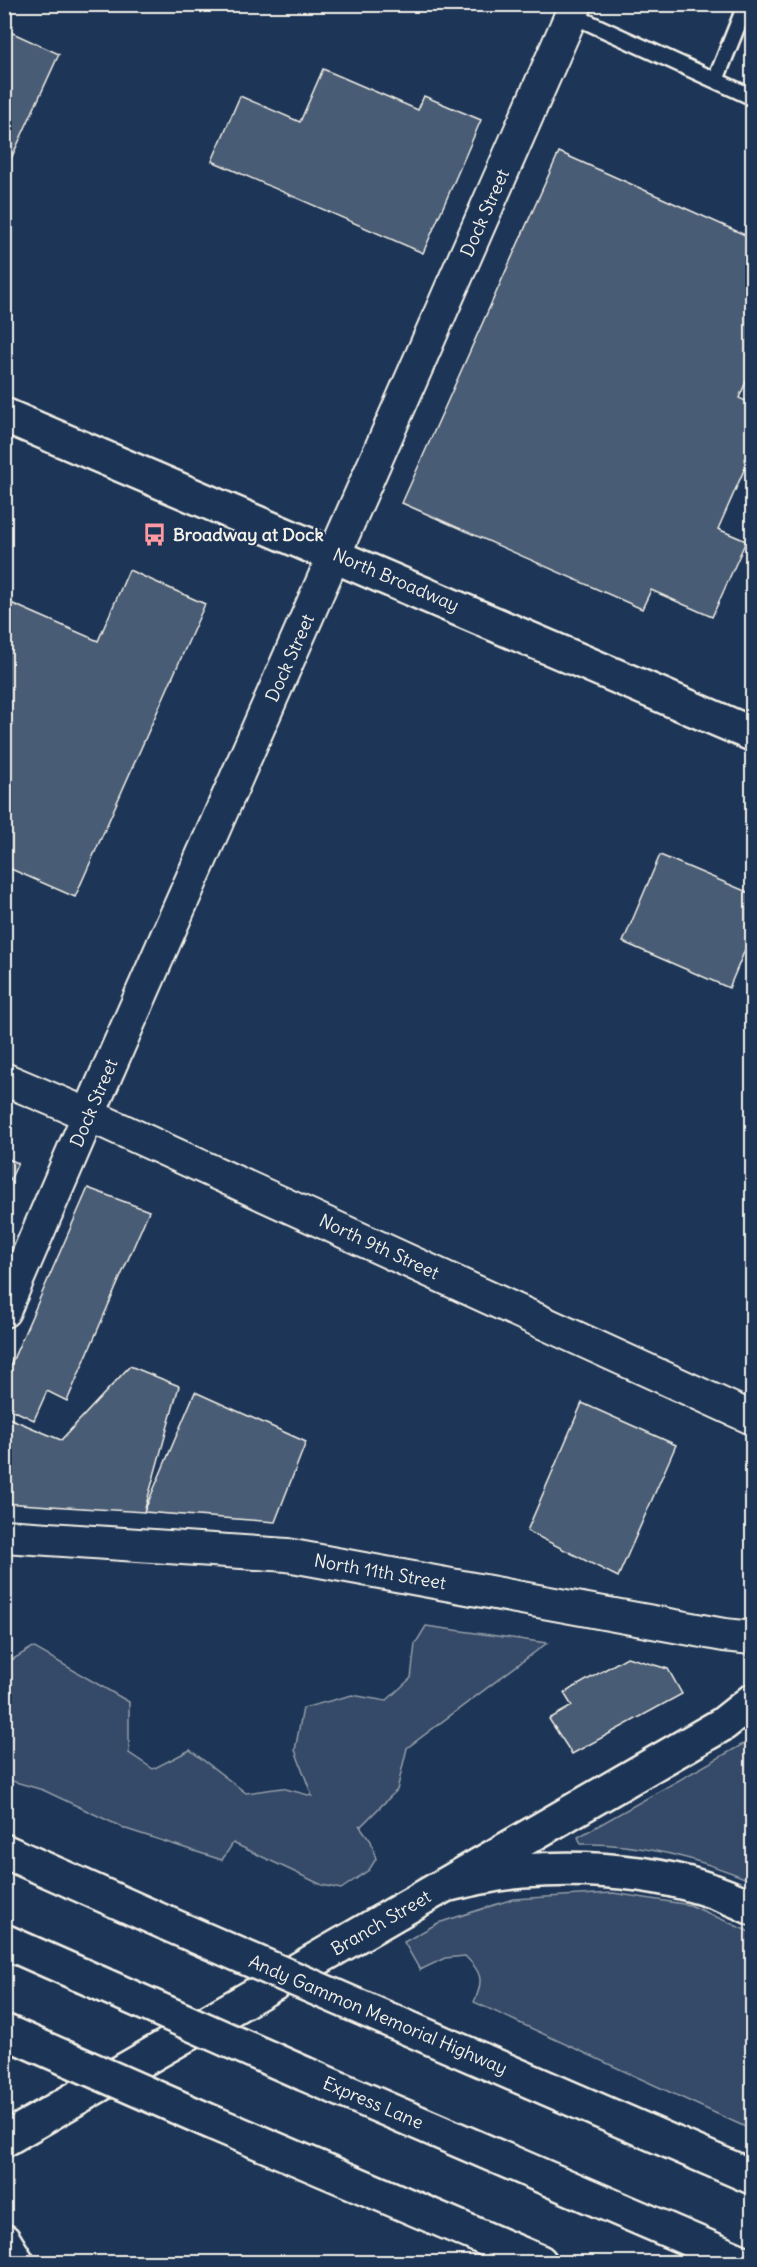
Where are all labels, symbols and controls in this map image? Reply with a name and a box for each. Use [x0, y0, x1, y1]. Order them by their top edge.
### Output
street label: Dock Street [455, 165, 514, 260]
bus stop icon: Broadway at Dock [142, 522, 168, 548]
place label: Broadway at Dock [173, 523, 324, 546]
street label: North Broadway [330, 543, 463, 616]
street label: Dock Street [260, 610, 319, 705]
street label: Dock Street [65, 1055, 122, 1150]
street label: North 9th Street [316, 1209, 443, 1284]
street label: North 11th Street [312, 1549, 448, 1594]
street label: Branch Street [327, 1885, 435, 1960]
street label: Andy Gammon Memorial Highway [245, 1950, 511, 2080]
street label: Express Lane [320, 2071, 427, 2134]

